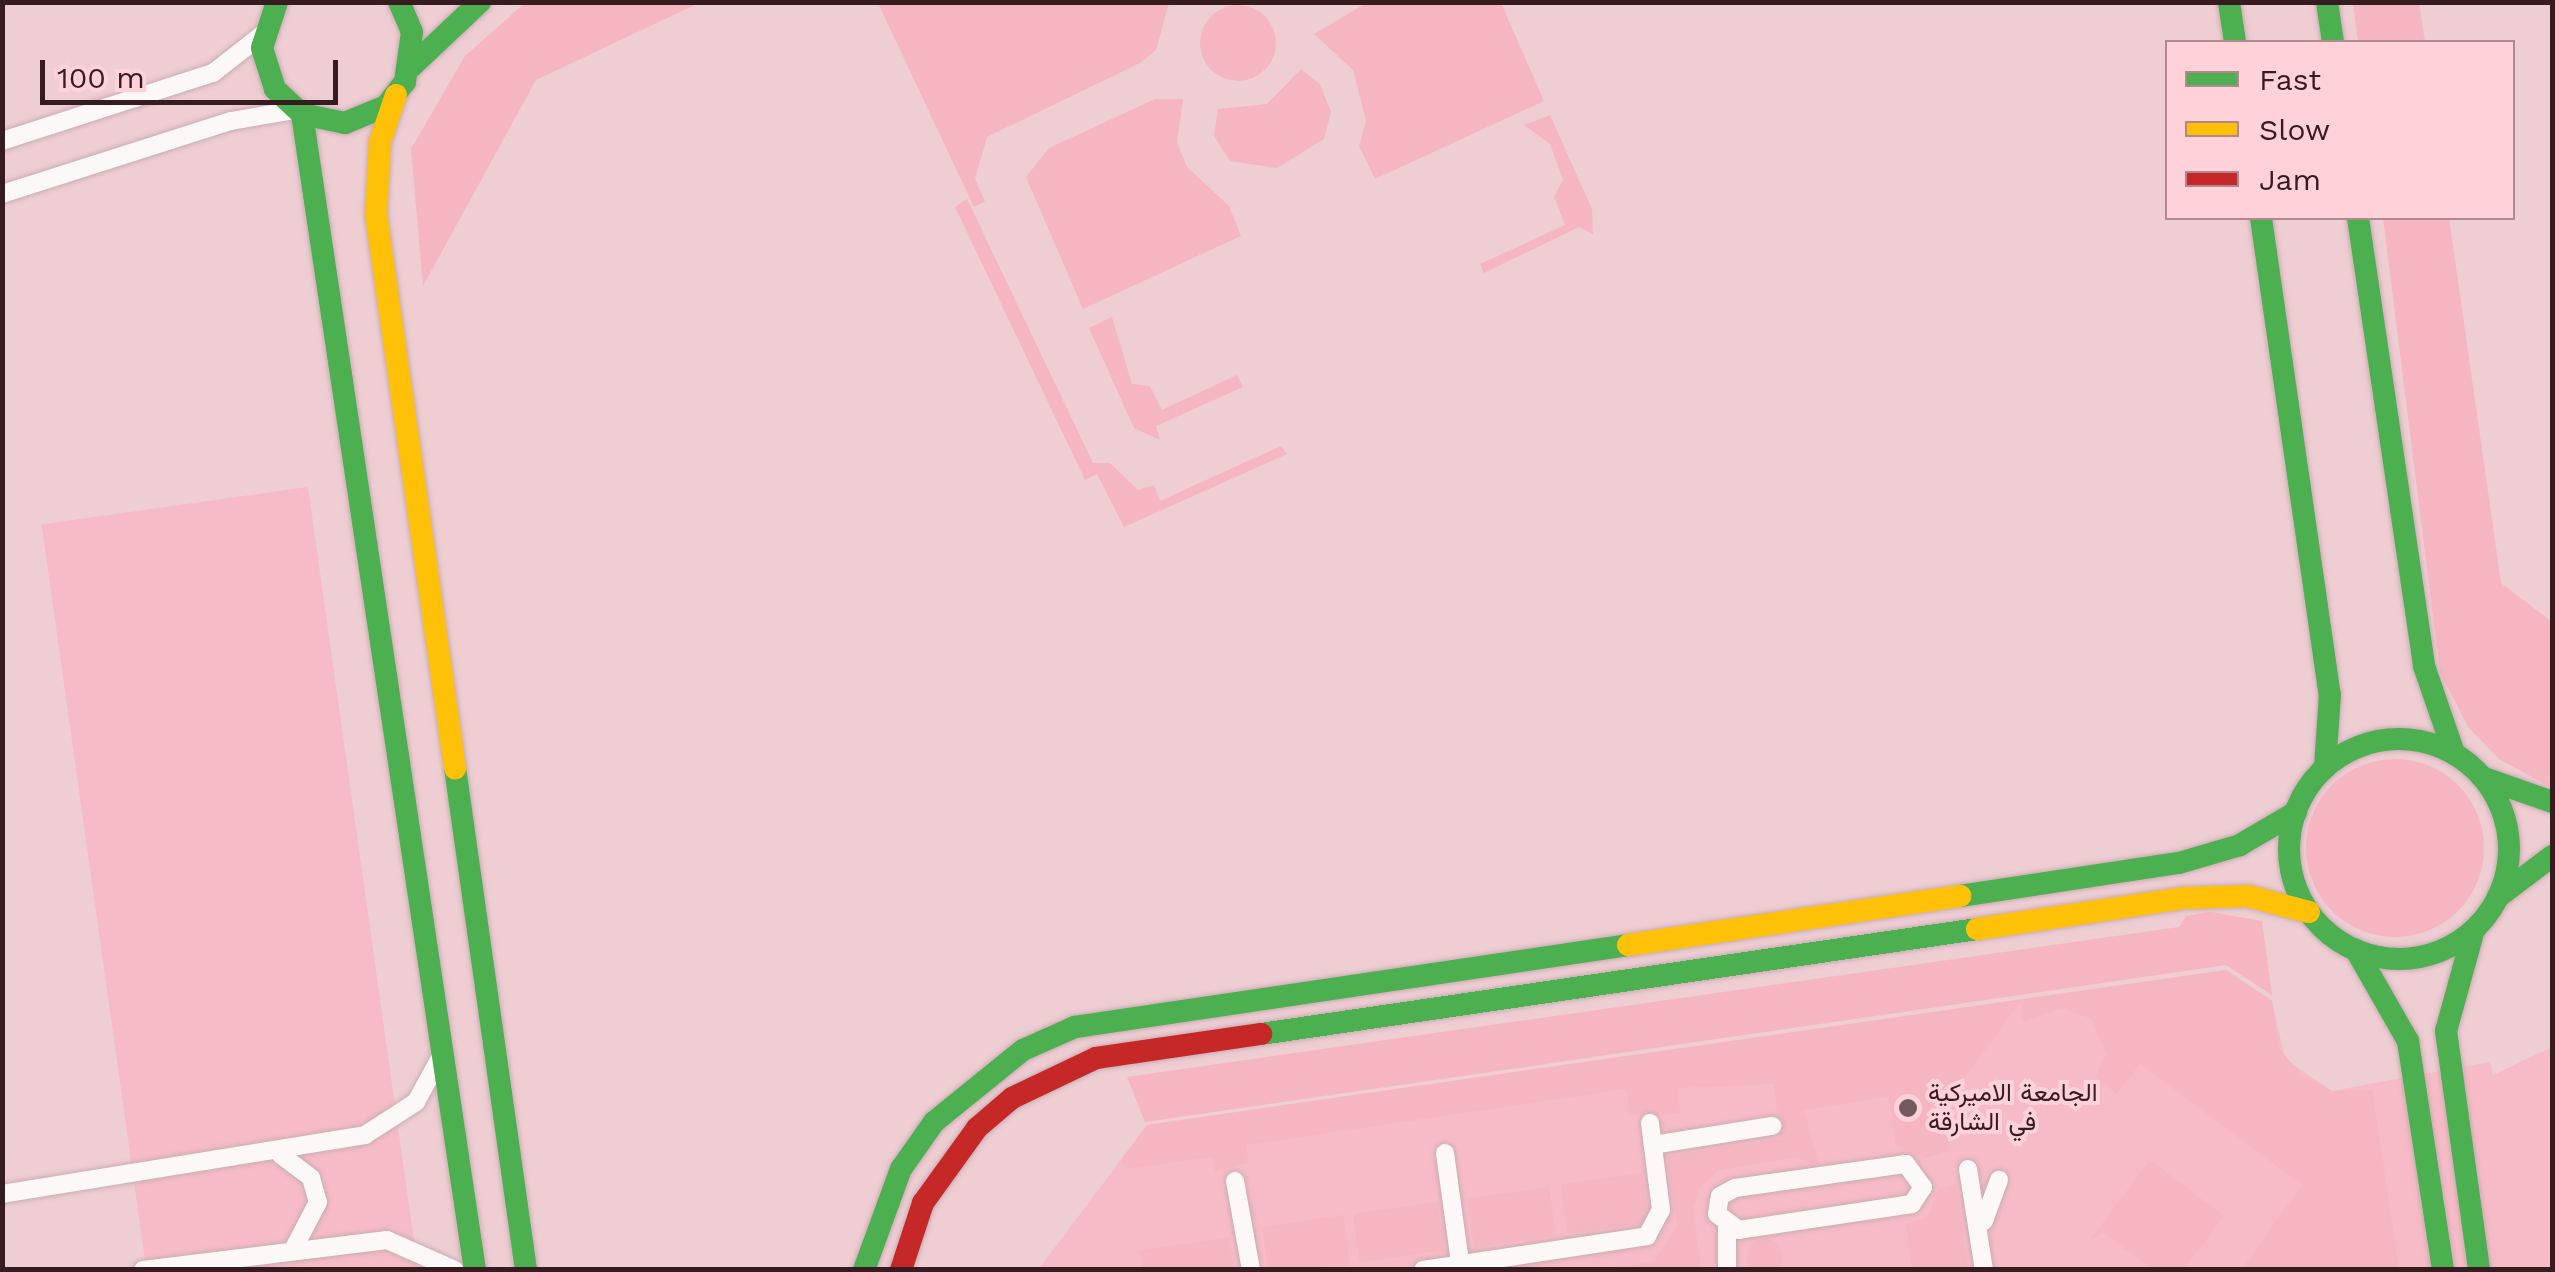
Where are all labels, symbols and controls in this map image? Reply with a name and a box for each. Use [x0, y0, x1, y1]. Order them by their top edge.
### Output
scale bar [45, 40, 342, 102]
legend [2165, 40, 2515, 220]
text: 100 m [57, 60, 145, 95]
text: Fast [2259, 62, 2321, 97]
text: Slow [2259, 112, 2330, 147]
text: Jam [2259, 162, 2321, 197]
place label: الجامعة الاميركية في الشارقة [1928, 1079, 2097, 1138]
marker: الجامعة الاميركية في الشارقة [1897, 1097, 1919, 1119]

